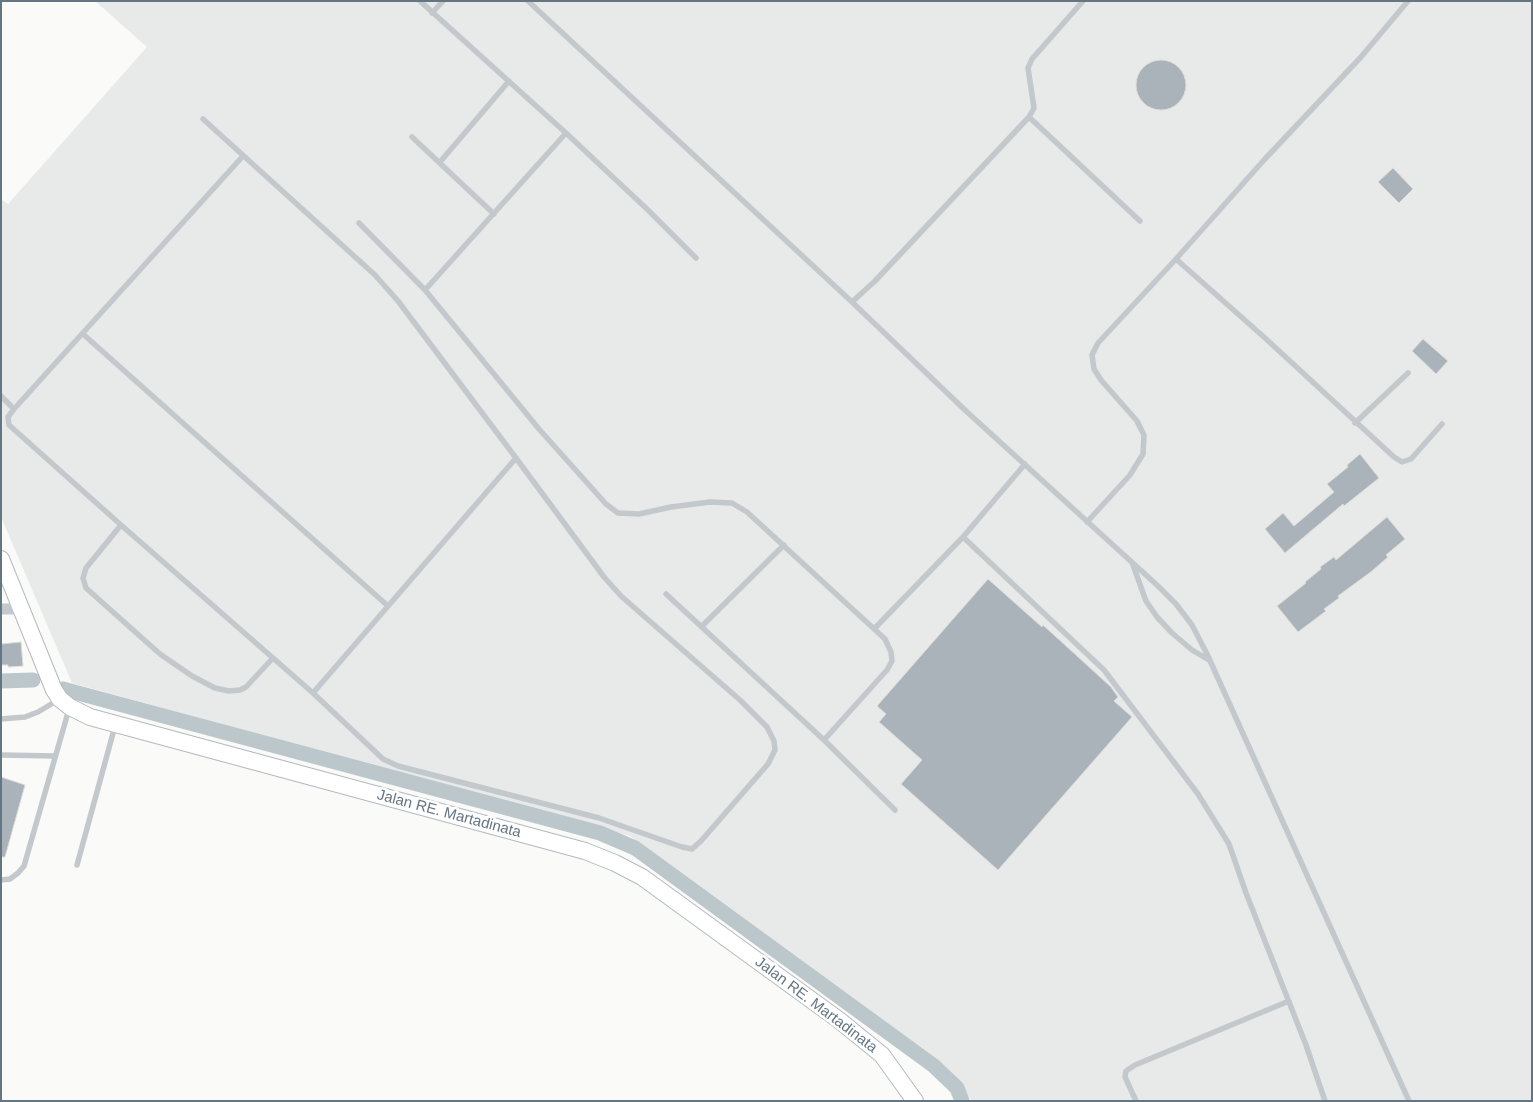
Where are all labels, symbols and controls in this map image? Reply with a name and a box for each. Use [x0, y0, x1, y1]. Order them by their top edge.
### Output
street label: Jalan RE. Martadinata [375, 786, 523, 842]
street label: Jalan RE. Martadinata [751, 953, 881, 1057]

